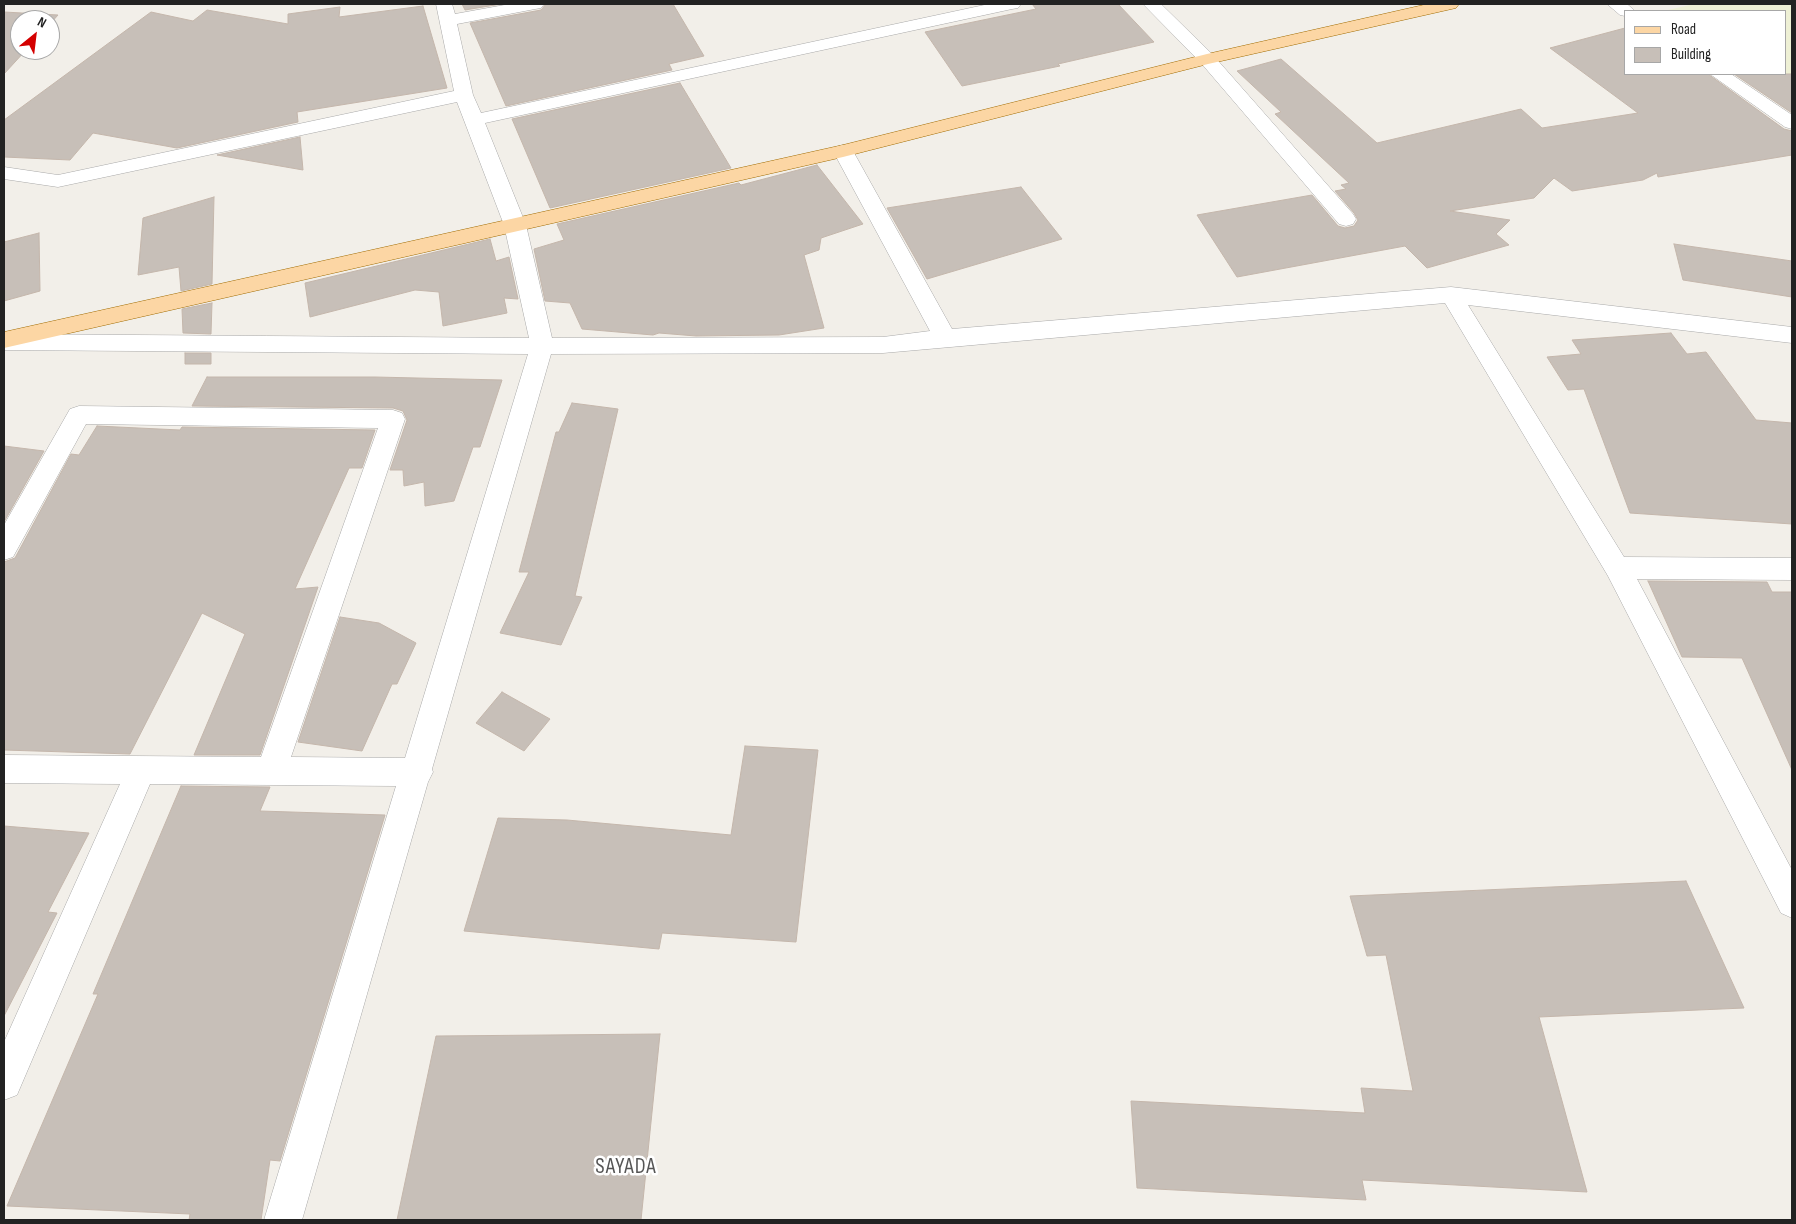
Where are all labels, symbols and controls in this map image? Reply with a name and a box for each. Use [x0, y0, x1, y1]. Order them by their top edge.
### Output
north arrow [10, 10, 60, 60]
legend [1624, 10, 1786, 75]
text: N [35, 13, 49, 32]
text: Road [1671, 20, 1696, 39]
text: Building [1671, 45, 1711, 64]
district label: SAYADA [595, 1154, 657, 1180]

